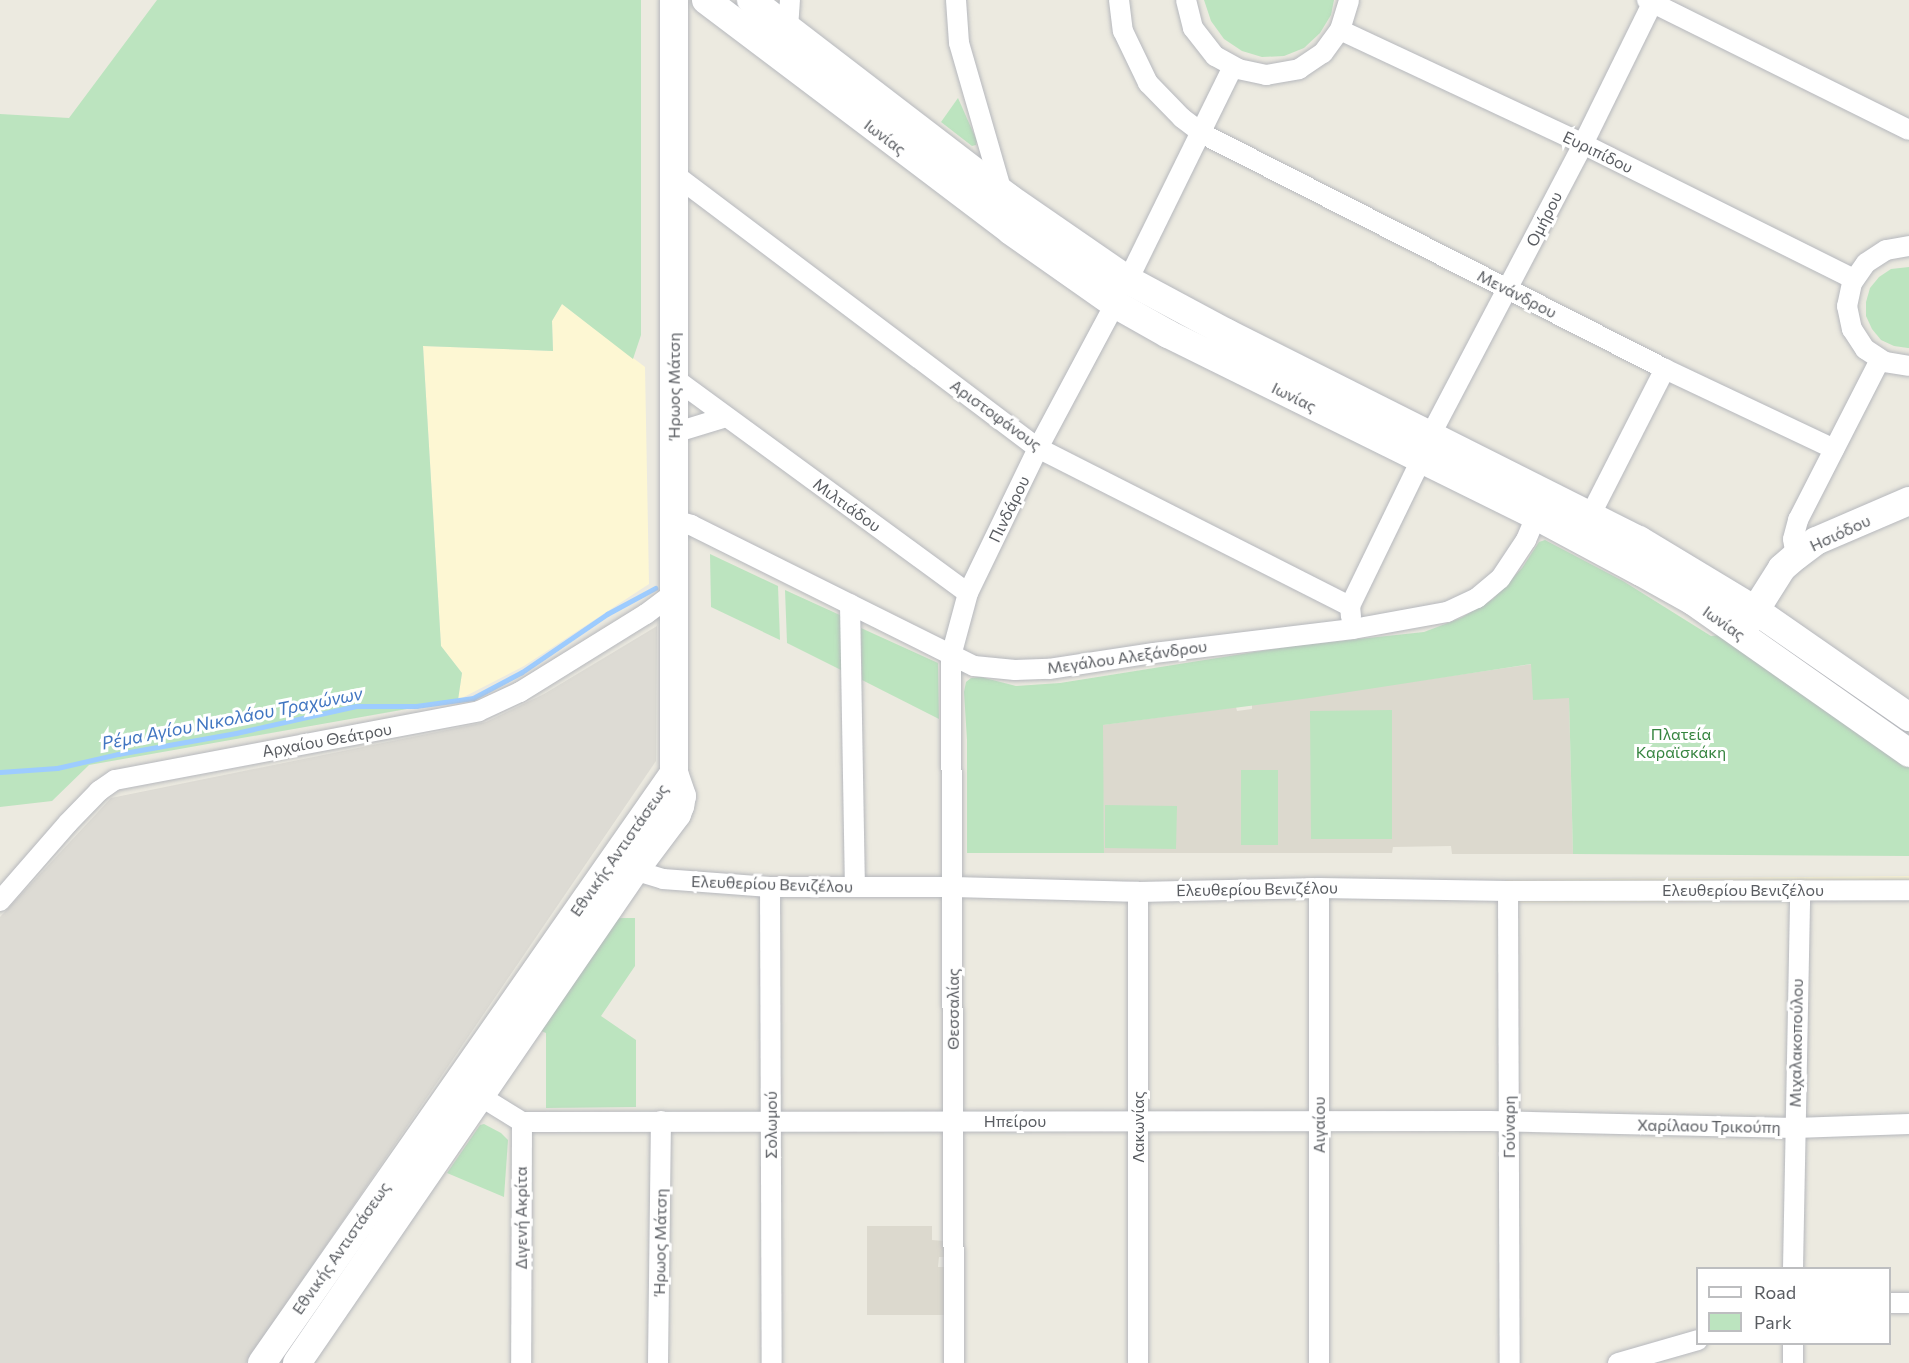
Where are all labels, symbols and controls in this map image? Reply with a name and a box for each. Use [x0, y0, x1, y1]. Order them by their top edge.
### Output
street label: Ιωνίας [860, 115, 910, 159]
street label: Ευριπίδου [1560, 127, 1636, 177]
street label: Ομήρου [1522, 188, 1566, 250]
street label: Μενάνδρου [1474, 266, 1560, 322]
street label: Ήρωος Μάτση [664, 333, 684, 439]
street label: Αριστοφάνους [947, 375, 1045, 455]
street label: Ιωνίας [1269, 378, 1319, 416]
street label: Πινδάρου [985, 473, 1033, 545]
street label: Μιλτιάδου [810, 474, 884, 536]
street label: Ησιόδου [1807, 511, 1873, 555]
street label: Ιωνίας [1699, 602, 1749, 644]
street label: Μεγάλου Αλεξάνδρου [1046, 636, 1208, 678]
water label: Ρέμα Αγίου Νικολάου Τραχώνων [100, 682, 364, 754]
street label: Αρχαίου Θεάτρου [261, 719, 393, 761]
park label: Πλατεία Καραϊσκάκη [1636, 724, 1726, 762]
street label: Εθνικής Αντιστάσεως [566, 780, 672, 920]
street label: Ελευθερίου Βενιζέλου [691, 872, 853, 896]
street label: Ελευθερίου Βενιζέλου [1176, 878, 1338, 900]
street label: Ελευθερίου Βενιζέλου [1662, 880, 1824, 900]
street label: Θεσσαλίας [943, 968, 963, 1050]
street label: Μιχαλακοπούλου [1785, 978, 1807, 1108]
street label: Σολωμού [761, 1091, 781, 1159]
street label: Λακωνίας [1128, 1091, 1148, 1163]
street label: Γούναρη [1499, 1096, 1519, 1158]
street label: Αιγαίου [1309, 1097, 1329, 1153]
street label: Ηπείρου [984, 1111, 1046, 1131]
street label: Χαρίλαου Τρικούπη [1637, 1115, 1781, 1137]
street label: Διγενή Ακρίτα [511, 1166, 531, 1270]
street label: Εθνικής Αντιστάσεως [288, 1178, 394, 1318]
street label: Ήρωος Μάτση [649, 1188, 671, 1296]
legend [1696, 1267, 1891, 1345]
text: Road [1754, 1281, 1796, 1303]
text: Park [1754, 1311, 1792, 1333]

